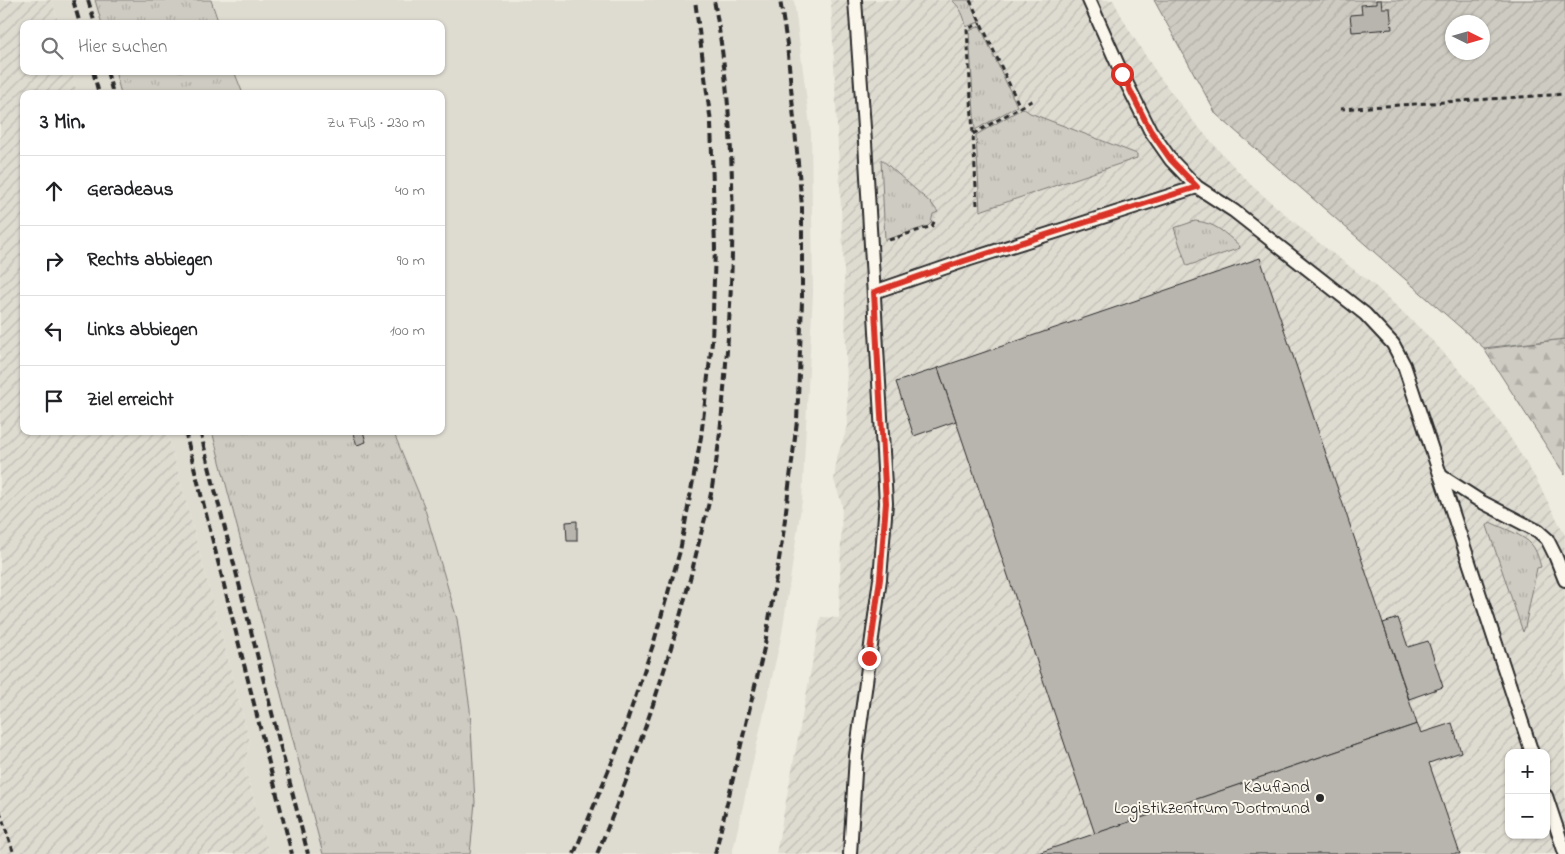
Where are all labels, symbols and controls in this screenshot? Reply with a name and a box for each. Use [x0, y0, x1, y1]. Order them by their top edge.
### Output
north arrow [1445, 15, 1490, 60]
search box [20, 20, 445, 75]
icon: search [38, 34, 66, 62]
text: Hier suchen [78, 34, 167, 61]
route start [1111, 63, 1134, 86]
text: 3 Min. [40, 108, 85, 138]
text: Zu Fuß · 230 m [327, 111, 425, 135]
icon: ahead [40, 177, 68, 205]
text: Geradeaus [87, 177, 174, 204]
text: 40 m [395, 179, 425, 203]
icon: right [40, 247, 68, 275]
text: Rechts abbiegen [87, 247, 212, 274]
text: 90 m [397, 249, 425, 273]
icon: left [40, 317, 68, 345]
text: Links abbiegen [87, 317, 198, 344]
text: 100 m [390, 319, 425, 343]
icon: arrive [40, 387, 68, 415]
text: Ziel erreicht [87, 387, 174, 414]
route end [858, 647, 881, 670]
map controls [1505, 749, 1550, 839]
button: + [1505, 749, 1550, 794]
place label: Kaufland Logistikzentrum Dortmund [1114, 775, 1310, 823]
marker: Kaufland Logistikzentrum Dortmund [1314, 792, 1326, 804]
button: − [1505, 794, 1550, 839]

